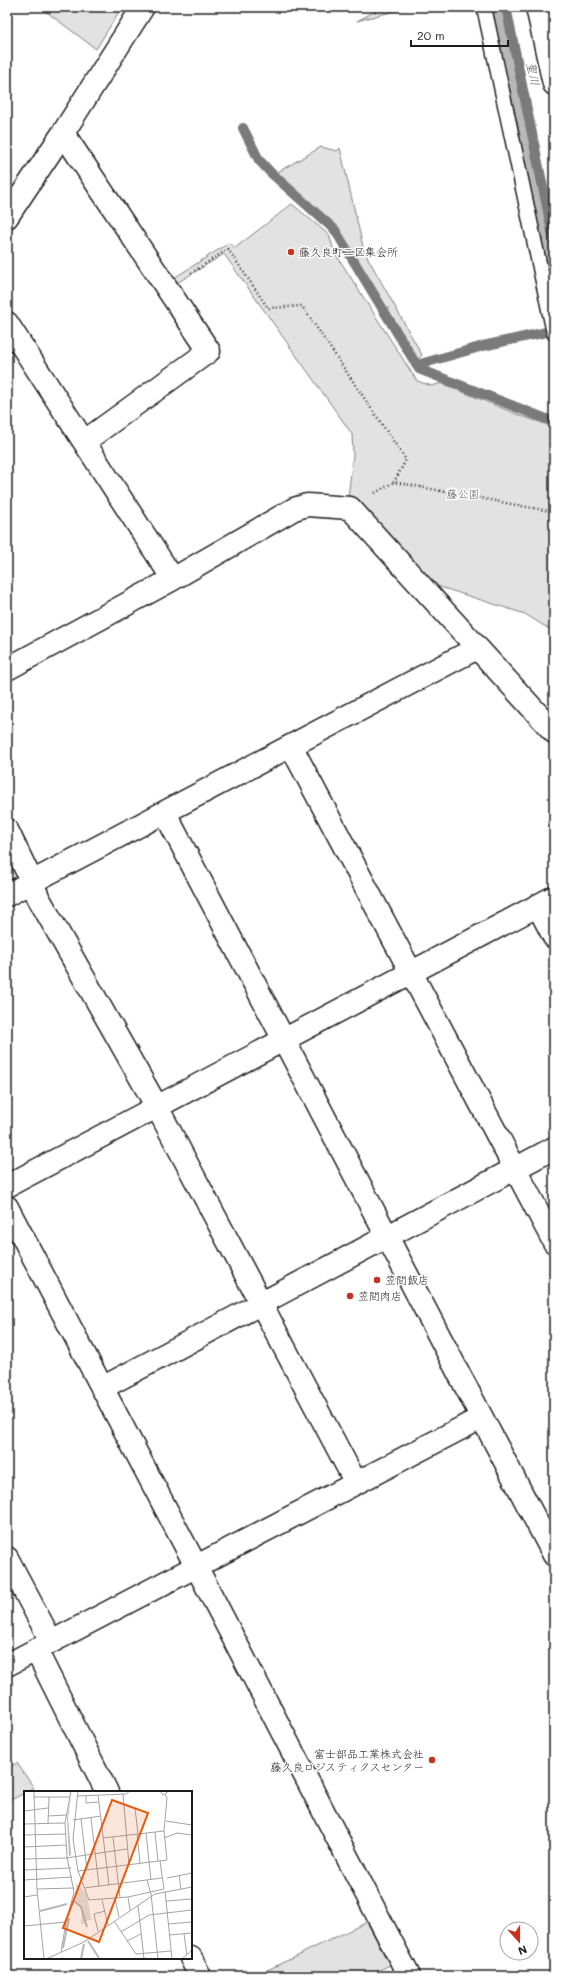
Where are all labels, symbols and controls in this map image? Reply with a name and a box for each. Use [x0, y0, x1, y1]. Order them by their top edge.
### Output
scale bar [411, 22, 508, 48]
text: 20 m [417, 27, 445, 43]
water label: 聖川 [524, 60, 544, 87]
place label: 藤久良町二区集会所 [299, 244, 398, 259]
marker: 藤久良町二区集会所 [286, 247, 296, 257]
park label: 藤公園 [447, 486, 480, 501]
place label: 笠間飯店 [385, 1272, 429, 1287]
marker: 笠間飯店 [372, 1275, 382, 1285]
place label: 笠間肉店 [358, 1288, 402, 1303]
marker: 笠間肉店 [345, 1291, 355, 1301]
place label: 富士部品工業株式会社 藤久良ロジスティクスセンター [270, 1746, 424, 1774]
marker: 富士部品工業株式会社 藤久良ロジスティクスセンター [427, 1755, 437, 1765]
inset map [24, 1791, 192, 1959]
north arrow [499, 1921, 539, 1961]
text: N [516, 1942, 529, 1959]

